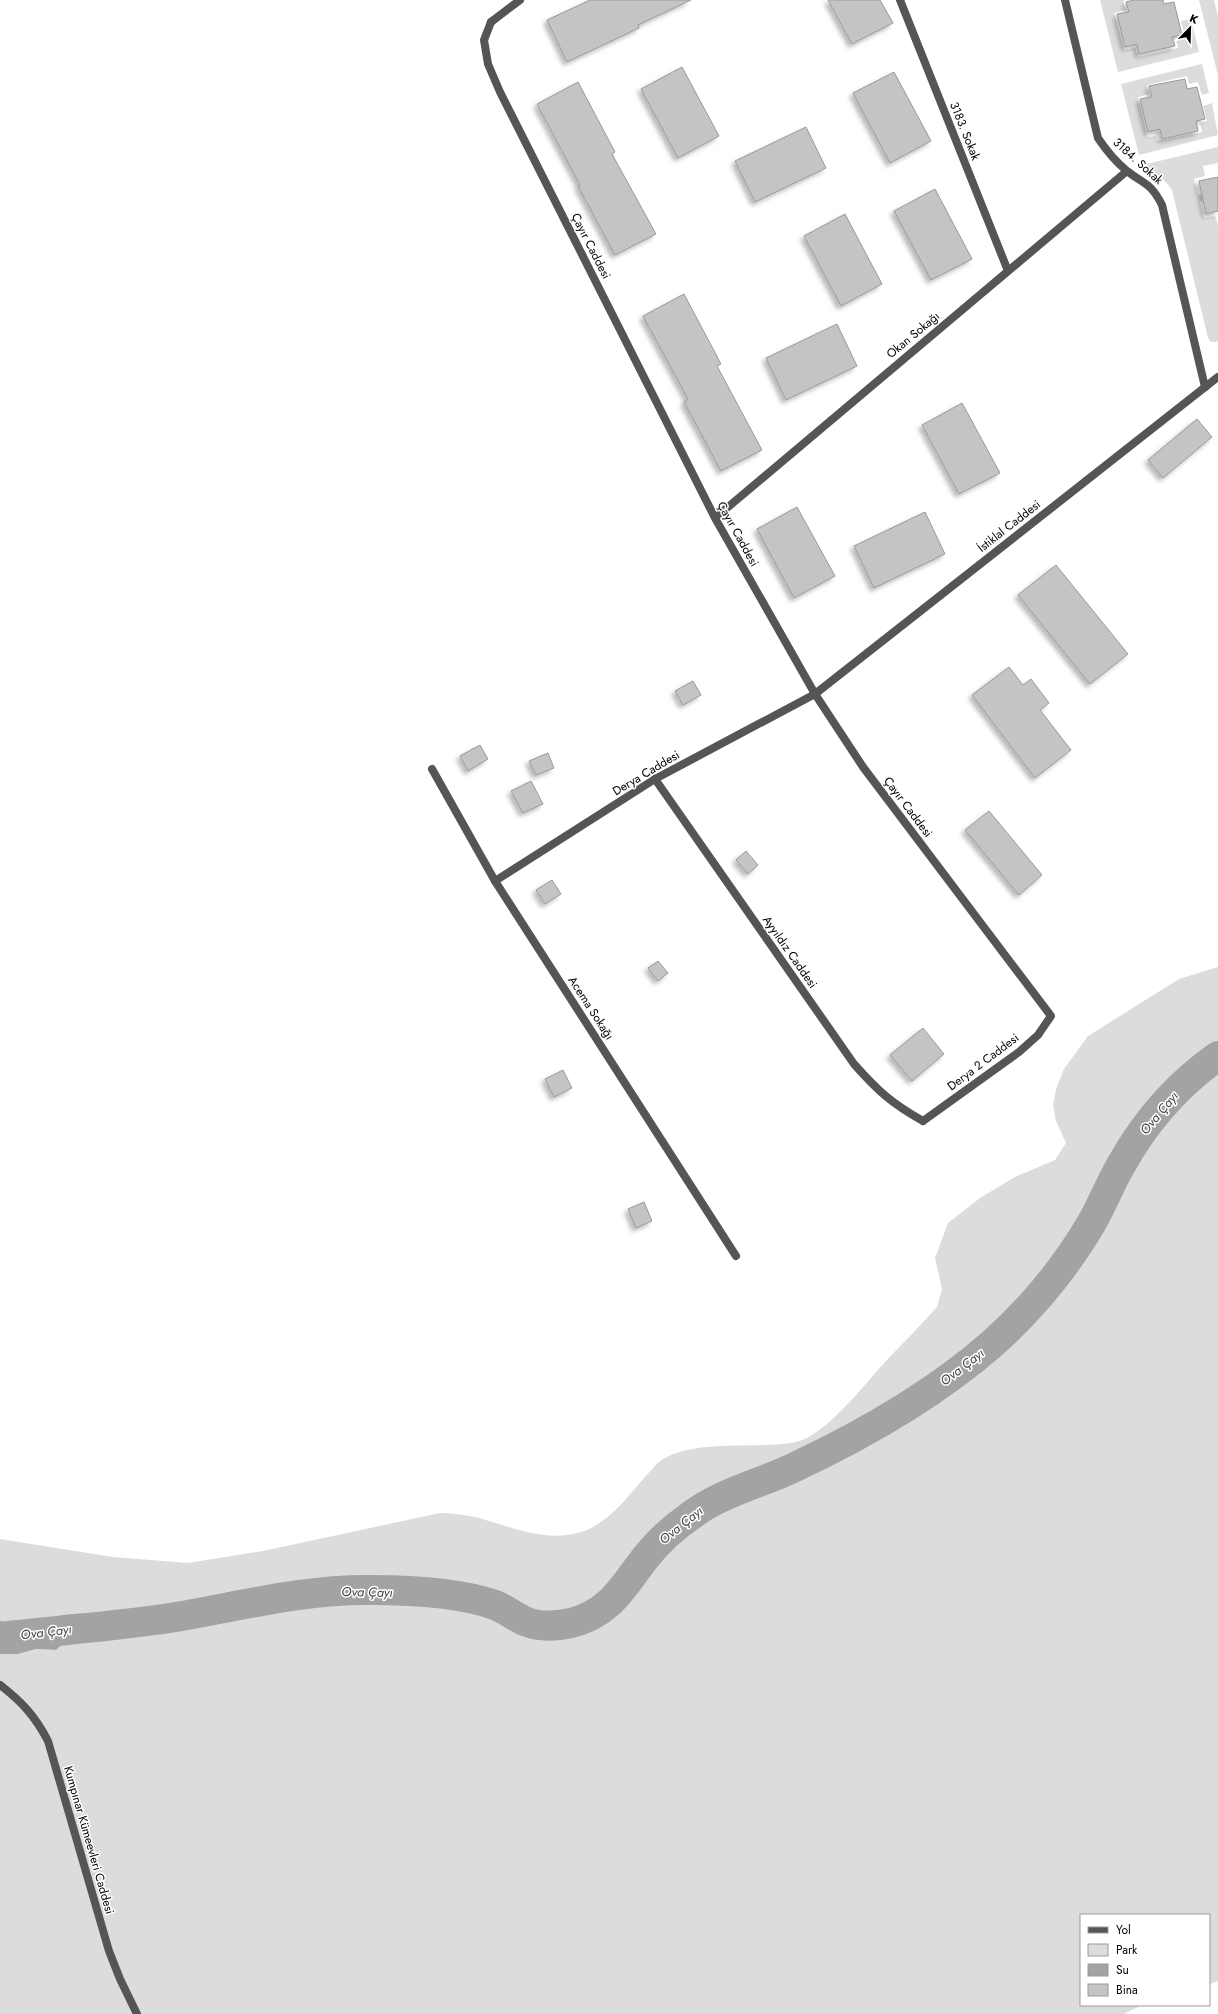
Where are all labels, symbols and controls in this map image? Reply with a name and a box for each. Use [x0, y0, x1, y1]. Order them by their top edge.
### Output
north arrow [1170, 8, 1210, 48]
text: K [1187, 10, 1201, 28]
street label: 3183. Sokak [945, 99, 985, 164]
street label: 3184. Sokak [1109, 134, 1168, 189]
street label: Çayır Caddesi [567, 210, 615, 282]
street label: Okan Sokağı [882, 307, 944, 363]
street label: İstiklal Caddesi [974, 496, 1044, 556]
street label: Çayır Caddesi [713, 498, 763, 570]
street label: Derya Caddesi [609, 746, 683, 800]
street label: Çayır Caddesi [879, 773, 937, 841]
street label: Ayyıldız Caddesi [758, 912, 822, 992]
street label: Acema Sokağı [564, 973, 618, 1043]
street label: Derya 2 Caddesi [943, 1029, 1023, 1095]
water label: Ova Çayı [1135, 1087, 1183, 1139]
water label: Ova Çayı [936, 1344, 988, 1390]
water label: Ova Çayı [655, 1501, 707, 1549]
water label: Ova Çayı [341, 1582, 393, 1602]
water label: Ova Çayı [19, 1619, 73, 1645]
street label: Kumpınar Kümeevleri Caddesi [59, 1764, 119, 1916]
legend [1080, 1914, 1210, 2006]
text: Yol [1116, 1921, 1131, 1939]
text: Park [1116, 1941, 1138, 1959]
text: Su [1116, 1961, 1129, 1979]
text: Bina [1116, 1981, 1138, 1999]

